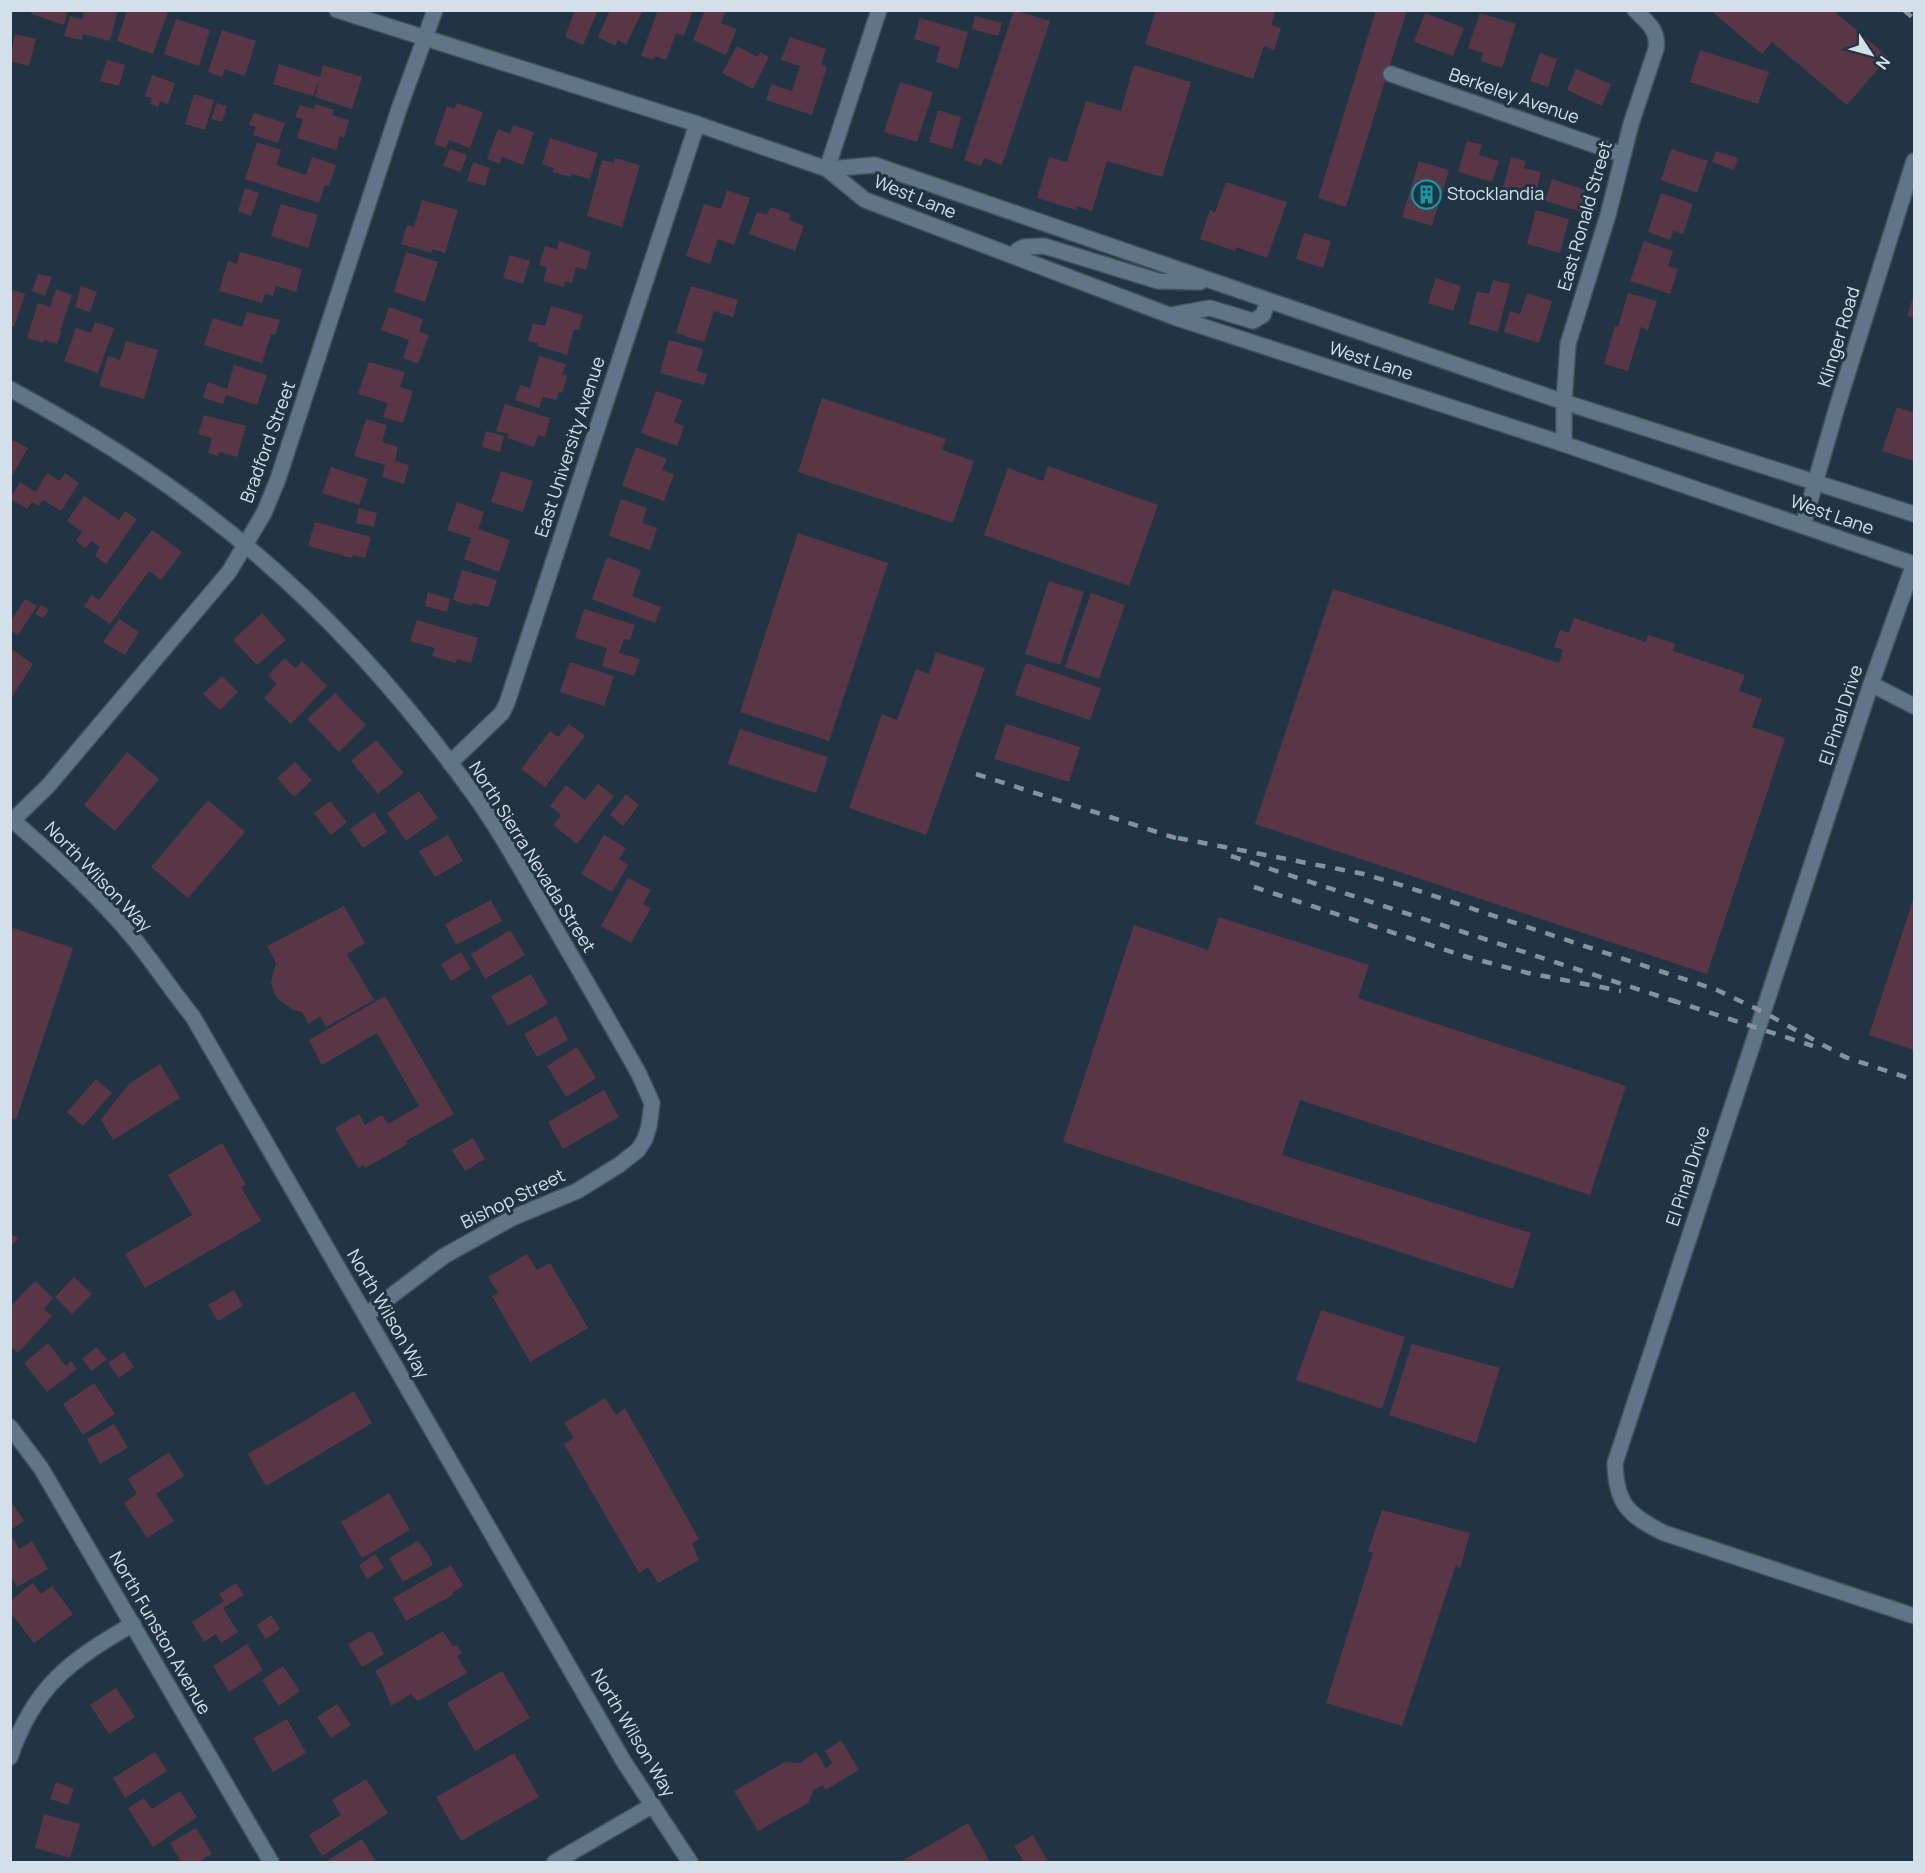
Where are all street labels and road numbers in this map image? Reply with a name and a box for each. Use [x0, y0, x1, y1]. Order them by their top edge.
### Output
street label: Berkeley Avenue [1446, 61, 1583, 129]
street label: East Ronald Street [1551, 138, 1617, 293]
street label: West Lane [871, 169, 960, 223]
street label: Klinger Road [1811, 284, 1865, 390]
street label: West Lane [1326, 335, 1416, 385]
street label: East University Avenue [528, 353, 610, 540]
street label: Bradford Street [234, 377, 300, 506]
street label: West Lane [1787, 489, 1877, 540]
street label: El Pinal Drive [1813, 662, 1867, 768]
street label: North Sierra Nevada Street [464, 756, 602, 957]
street label: North Wilson Way [40, 816, 158, 937]
street label: El Pinal Drive [1660, 1123, 1714, 1229]
street label: Bishop Street [456, 1163, 569, 1234]
street label: North Wilson Way [342, 1245, 436, 1383]
street label: North Funston Avenue [104, 1547, 217, 1718]
street label: North Wilson Way [586, 1664, 682, 1801]

